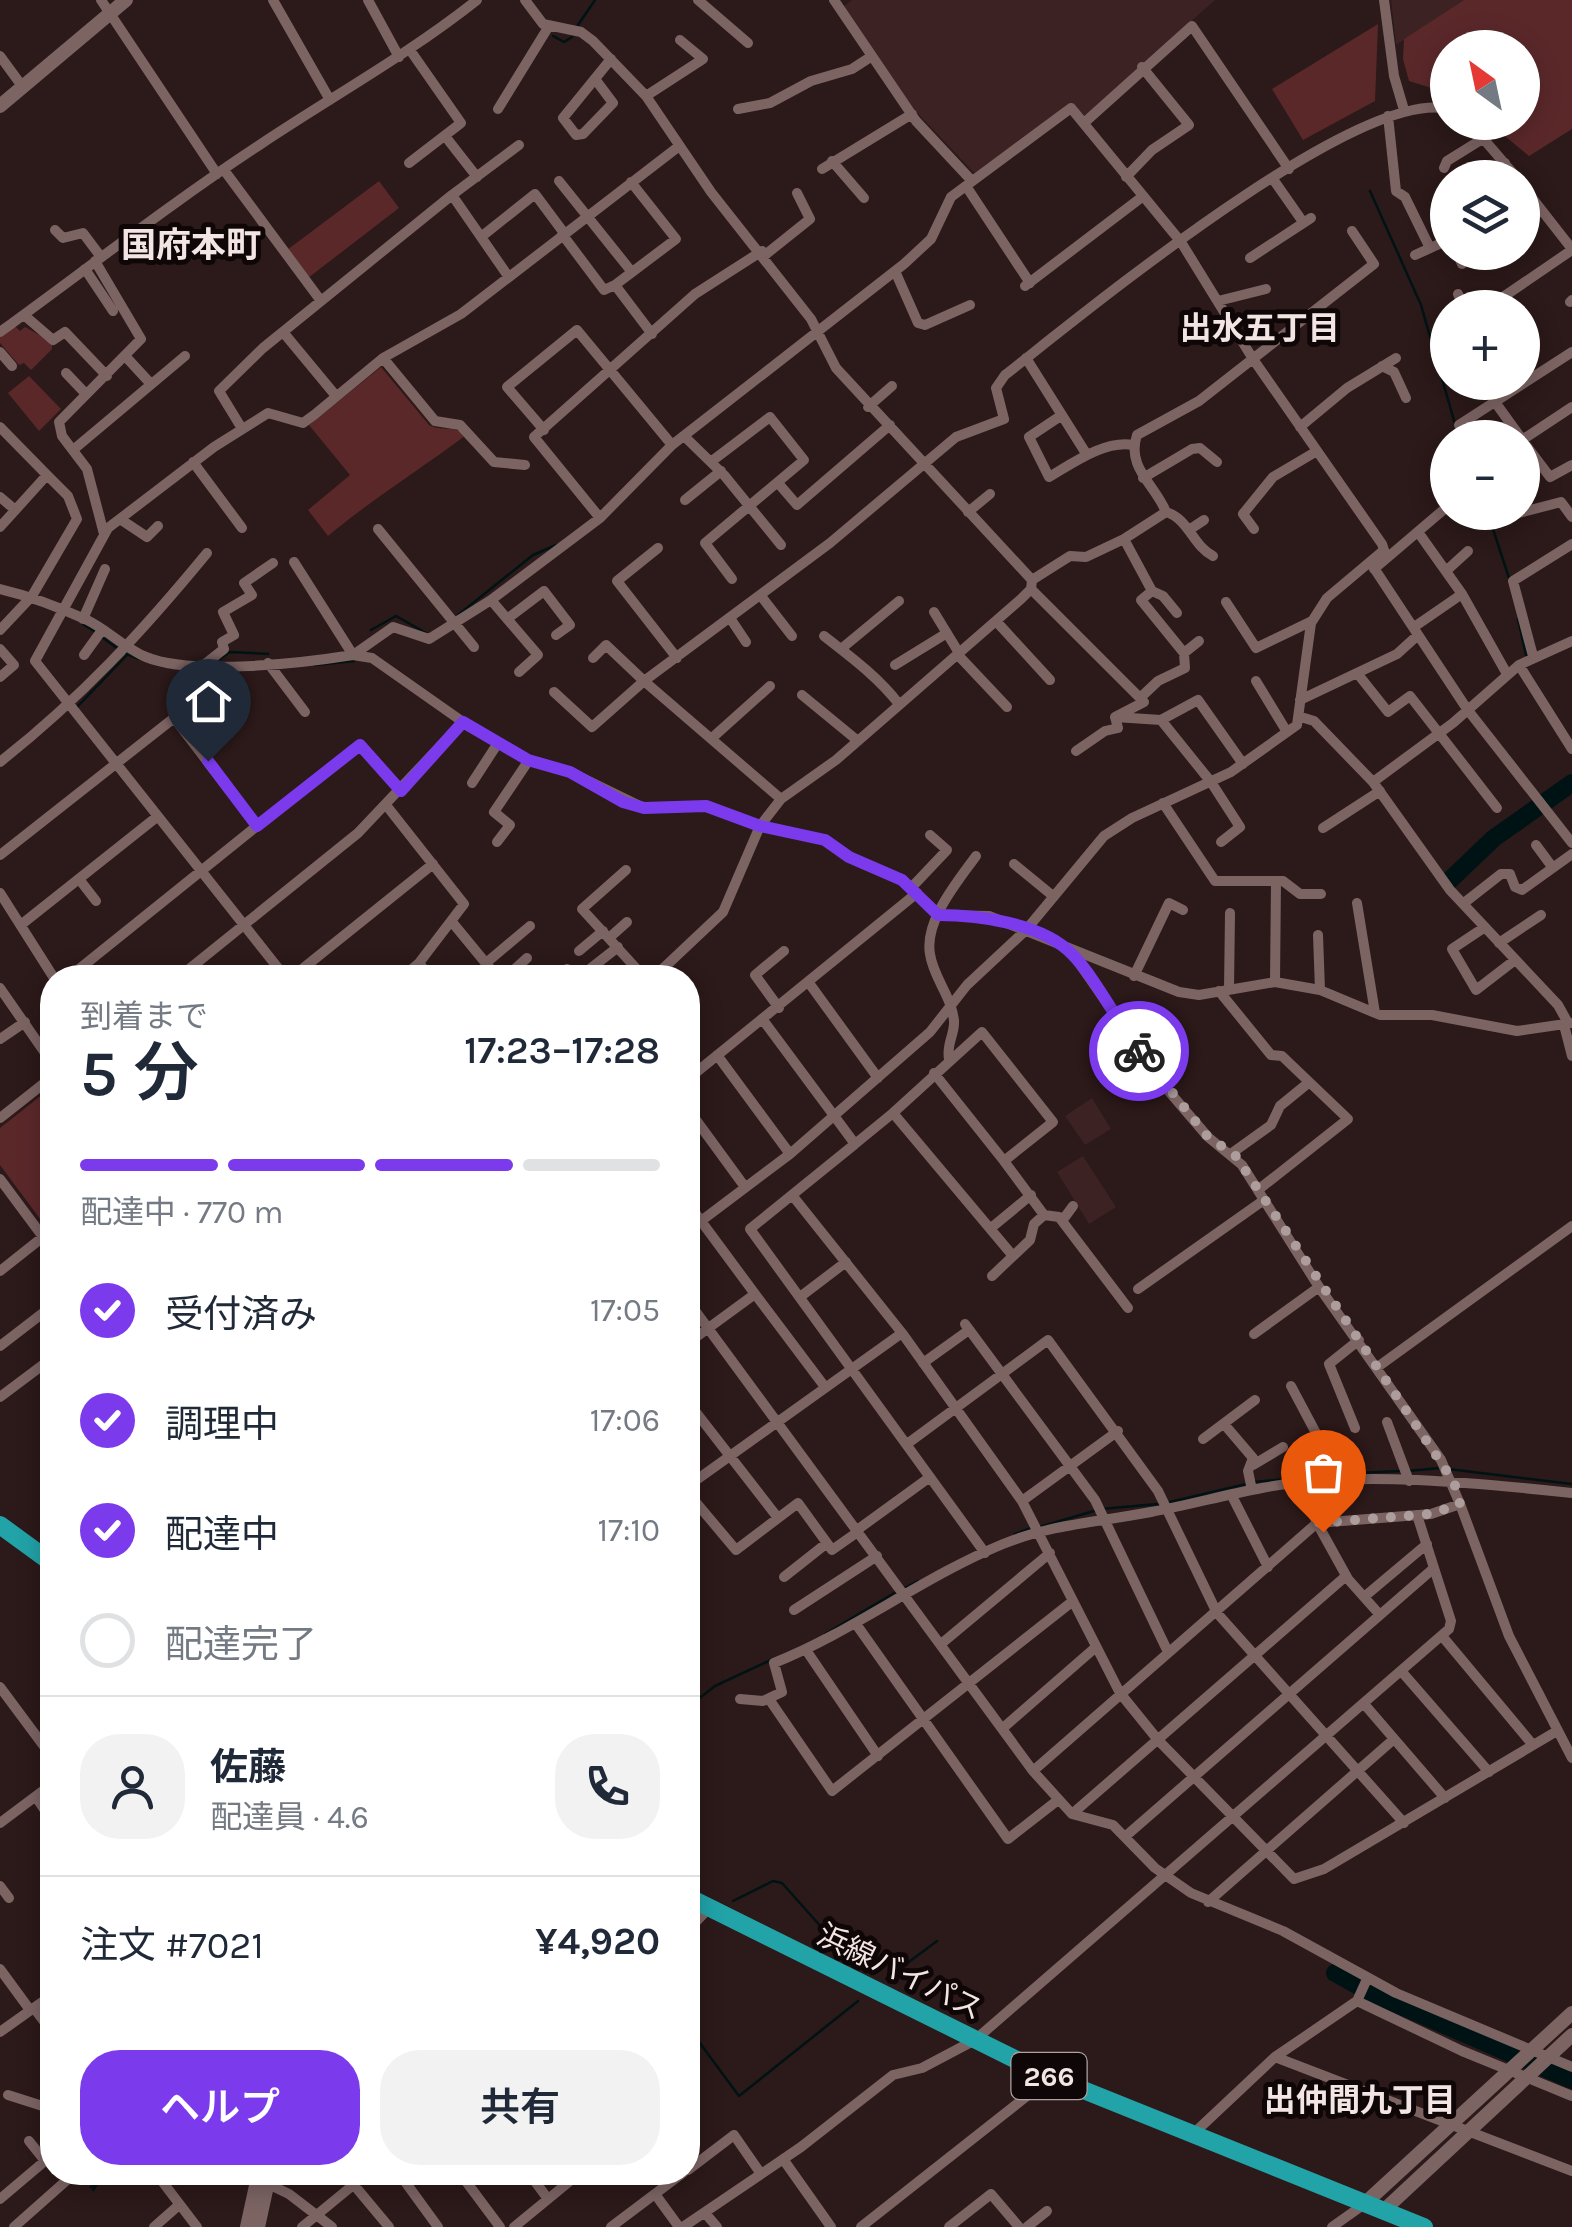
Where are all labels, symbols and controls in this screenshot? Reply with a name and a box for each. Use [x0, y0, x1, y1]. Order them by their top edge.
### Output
north arrow [1430, 30, 1540, 140]
map controls [1430, 30, 1540, 530]
button: layers [1430, 160, 1540, 270]
district label: 国府本町 [121, 225, 261, 266]
button: + [1430, 290, 1540, 400]
district label: 出水五丁目 [1180, 310, 1340, 347]
button: − [1430, 420, 1540, 530]
pin [166, 659, 251, 762]
icon: home [181, 674, 236, 729]
text: 到着まで [80, 998, 208, 1035]
courier [1089, 1001, 1189, 1101]
icon: bike [1112, 1024, 1167, 1079]
text: 17:23–17:28 [464, 1028, 660, 1073]
text: 5 分 [80, 1035, 199, 1111]
text: 配達中 · 770 m [80, 1194, 284, 1231]
icon: check [80, 1283, 135, 1338]
text: 受付済み [165, 1292, 317, 1337]
text: 17:05 [590, 1292, 660, 1329]
icon: check [80, 1393, 135, 1448]
text: 調理中 [165, 1402, 279, 1447]
text: 17:06 [590, 1402, 660, 1439]
pin [1281, 1430, 1366, 1533]
icon: bag [1296, 1445, 1351, 1500]
icon: check [80, 1503, 135, 1558]
text: 配達中 [165, 1512, 279, 1557]
text: 17:10 [597, 1512, 660, 1549]
text: 配達完了 [165, 1622, 317, 1667]
button: person [80, 1734, 185, 1839]
button: phone [555, 1734, 660, 1839]
text: 佐藤 [210, 1745, 286, 1790]
text: 配達員 · 4.6 [210, 1799, 369, 1836]
street label: 浜線バイパス [811, 1916, 989, 2028]
text: ¥4,920 [535, 1919, 660, 1964]
text: 注文 #7021 [80, 1923, 264, 1968]
button: ヘルプ [80, 2050, 360, 2165]
button: 共有 [380, 2050, 660, 2165]
road number: 266 [1012, 2053, 1086, 2099]
district label: 出仲間九丁目 [1264, 2082, 1456, 2119]

